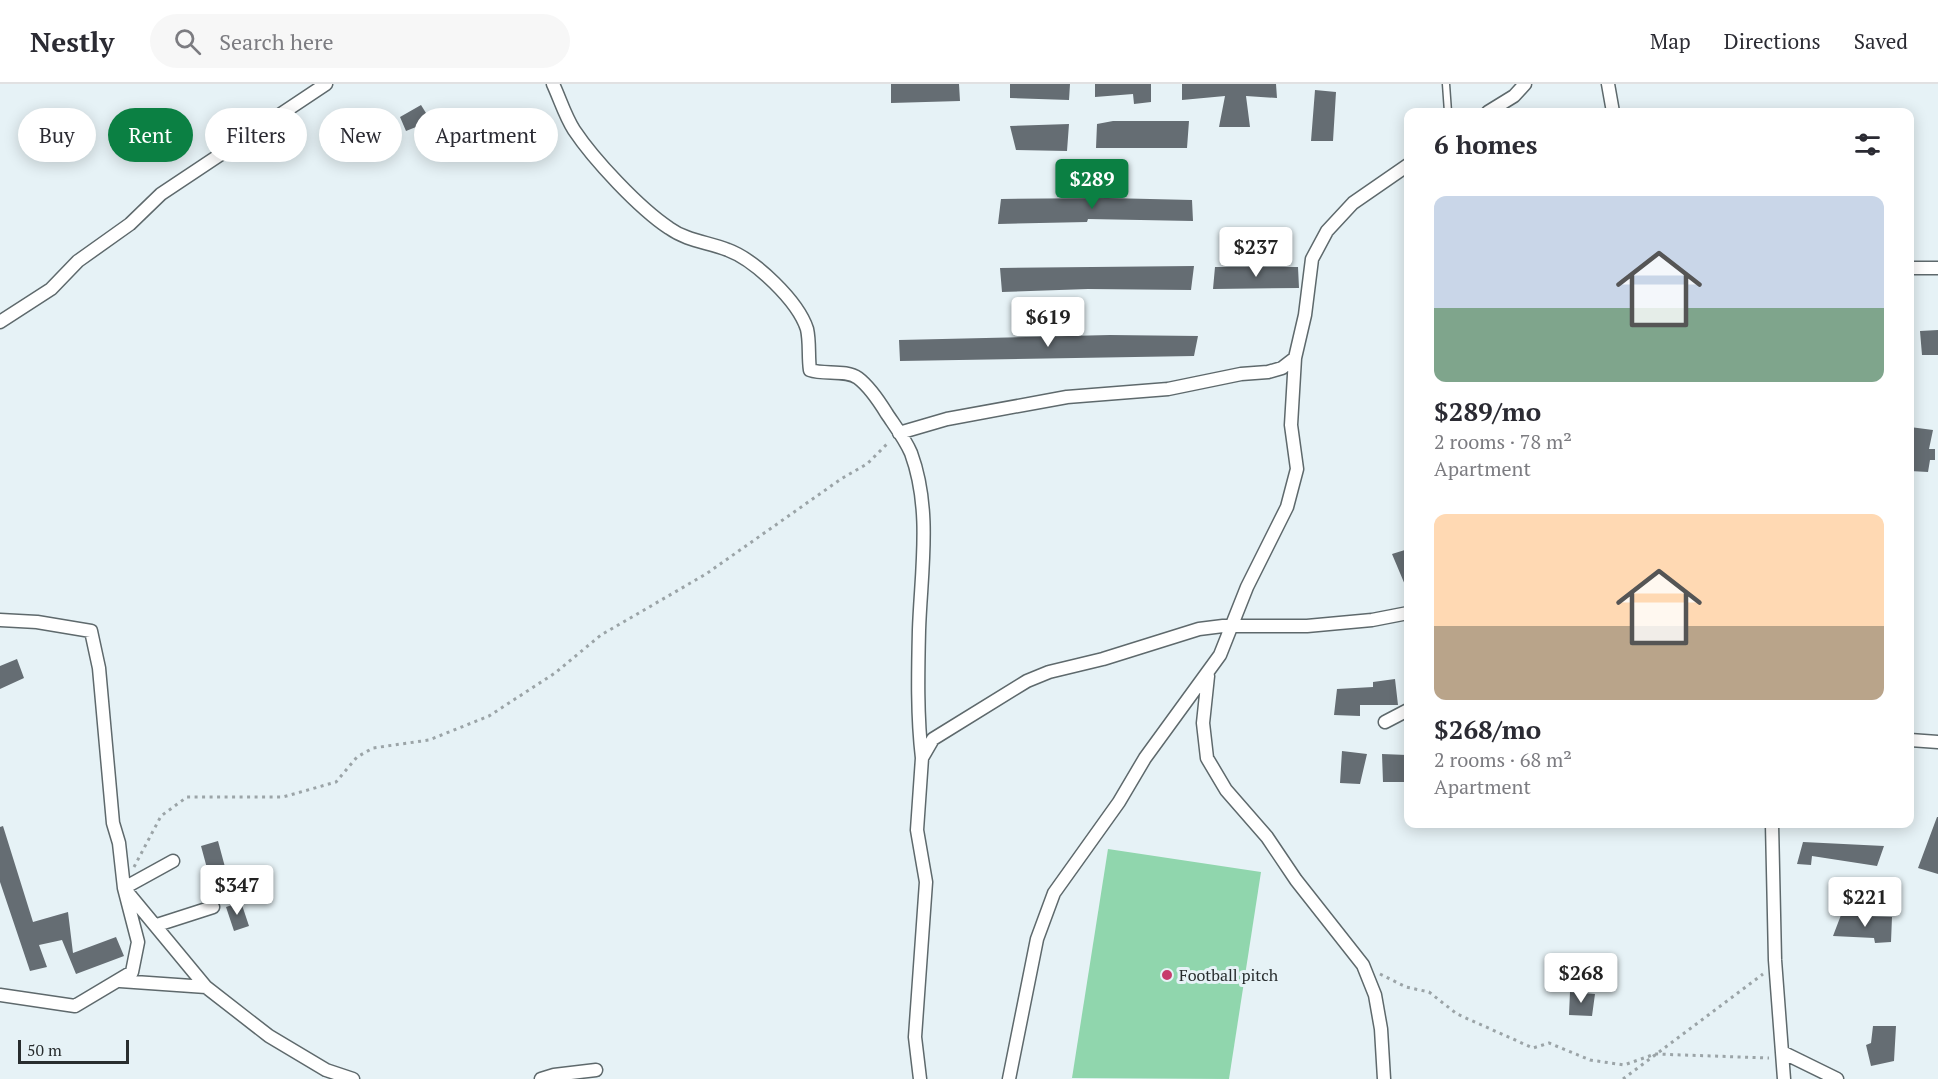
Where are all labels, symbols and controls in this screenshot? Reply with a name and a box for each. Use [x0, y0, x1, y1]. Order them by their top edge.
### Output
search box [150, 14, 570, 68]
text: Nestly [30, 23, 114, 60]
icon: search [171, 25, 204, 58]
text: Search here [219, 27, 334, 56]
text: Map [1650, 27, 1691, 55]
text: Directions [1724, 27, 1821, 55]
text: Saved [1854, 27, 1908, 55]
chip: Buy [18, 108, 96, 162]
chip: Rent [108, 108, 193, 162]
chip: Filters [205, 108, 307, 162]
chip: New [319, 108, 402, 162]
chip: Apartment [414, 108, 558, 162]
text: 6 homes [1434, 127, 1538, 161]
icon: filters [1851, 128, 1884, 161]
pin: $289 [1056, 159, 1128, 210]
text: $289 [1069, 165, 1115, 192]
pin: $237 [1220, 227, 1292, 278]
text: $237 [1233, 233, 1279, 260]
icon: home [1605, 235, 1713, 343]
pin: $619 [1012, 297, 1084, 348]
text: $619 [1025, 303, 1071, 330]
text: $289/mo [1434, 394, 1541, 428]
text: 2 rooms · 78 m² [1434, 428, 1572, 455]
text: Apartment [1434, 455, 1531, 482]
icon: home [1605, 553, 1713, 661]
text: $268/mo [1434, 712, 1541, 746]
text: 2 rooms · 68 m² [1434, 746, 1572, 773]
text: Apartment [1434, 773, 1531, 800]
pin: $347 [201, 865, 273, 916]
text: $347 [214, 871, 260, 898]
pin: $221 [1829, 877, 1901, 928]
text: $221 [1842, 883, 1888, 910]
pin: $268 [1545, 953, 1617, 1004]
text: $268 [1558, 959, 1604, 986]
place label: Football pitch [1179, 964, 1279, 986]
marker: Football pitch [1160, 968, 1174, 982]
scale bar [18, 1037, 129, 1064]
text: 50 m [27, 1039, 62, 1061]

